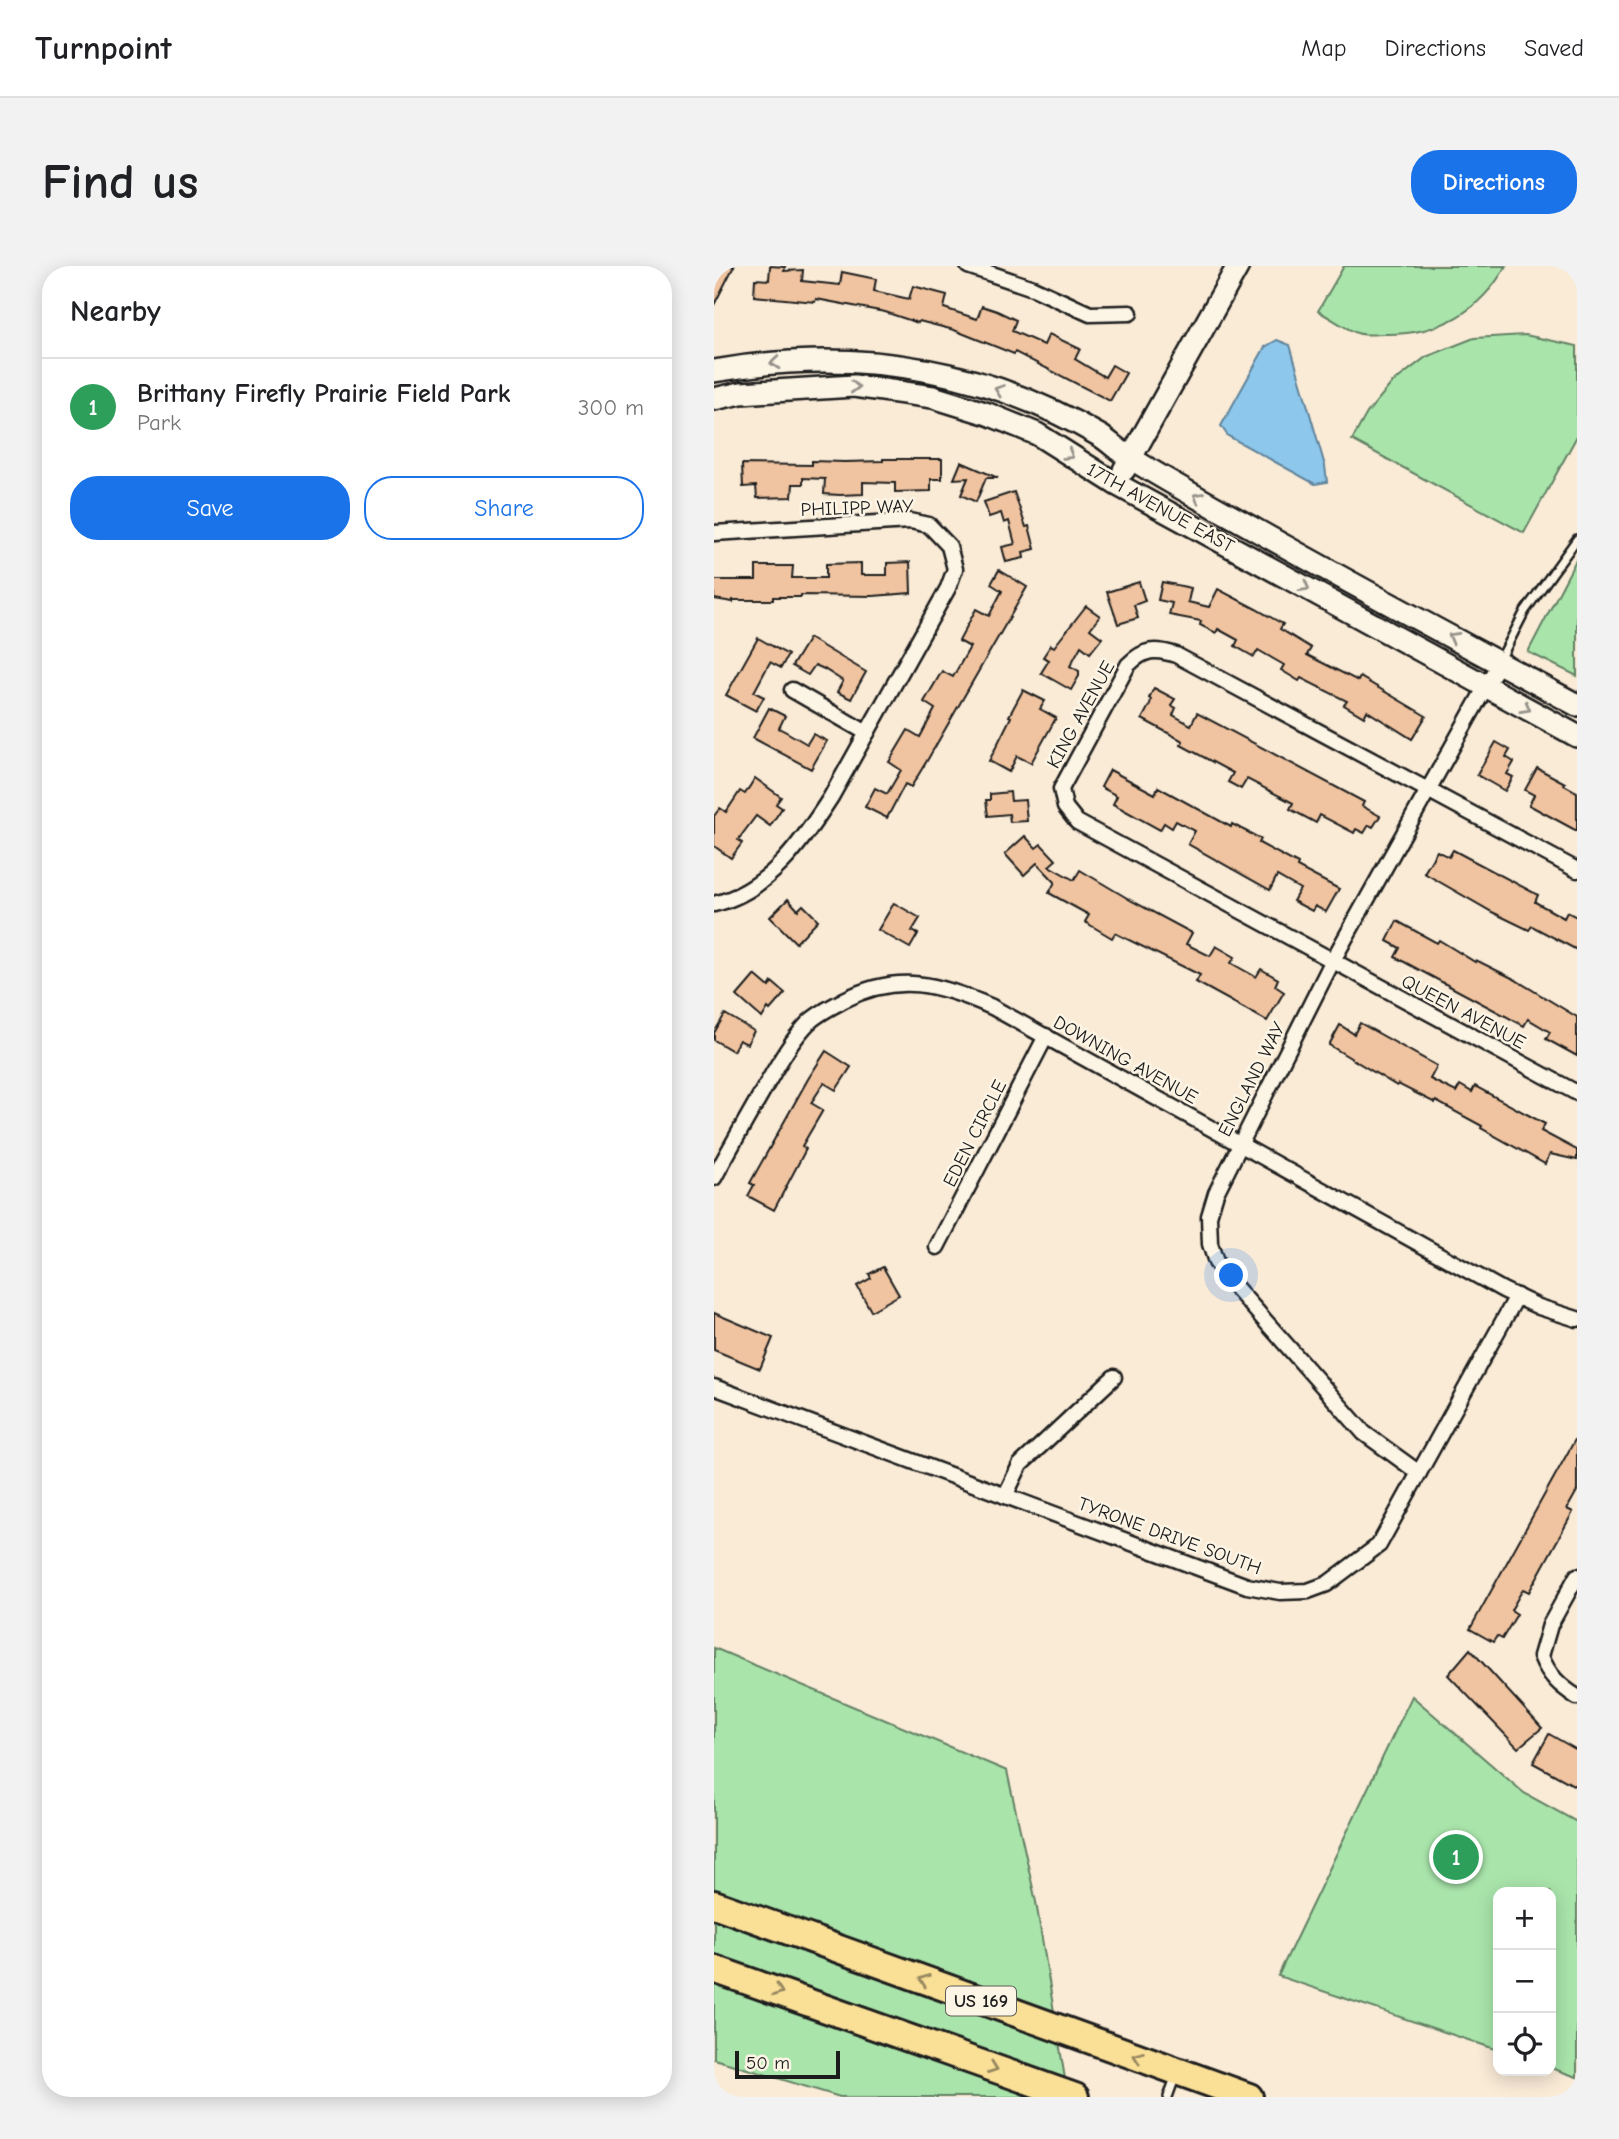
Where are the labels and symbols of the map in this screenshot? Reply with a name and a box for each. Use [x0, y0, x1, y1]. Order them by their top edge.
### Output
one-way arrow [769, 355, 780, 370]
one-way arrow [850, 380, 861, 395]
one-way arrow [993, 384, 1005, 398]
one-way arrow [1062, 446, 1075, 459]
street label: 17TH AVENUE EAST [1083, 458, 1238, 557]
one-way arrow [1193, 493, 1206, 506]
street label: PHILIPP WAY [800, 495, 915, 521]
one-way arrow [1297, 579, 1310, 592]
one-way arrow [1447, 632, 1460, 645]
street label: KING AVENUE [1042, 657, 1119, 772]
one-way arrow [1518, 700, 1531, 713]
street label: QUEEN AVENUE [1398, 970, 1529, 1054]
street label: DOWNING AVENUE [1050, 1011, 1202, 1109]
street label: ENGLAND WAY [1214, 1018, 1291, 1140]
street label: EDEN CIRCLE [939, 1076, 1011, 1190]
your location [1214, 1258, 1248, 1292]
street label: TYRONE DRIVE SOUTH [1075, 1493, 1264, 1579]
pin: 1 [1433, 1831, 1479, 1883]
one-way arrow [919, 1975, 931, 1989]
one-way arrow [772, 1983, 784, 1997]
road number: US 169 [946, 1986, 1016, 2016]
scale bar [735, 2048, 840, 2080]
one-way arrow [1133, 2051, 1145, 2065]
one-way arrow [986, 2060, 998, 2074]

